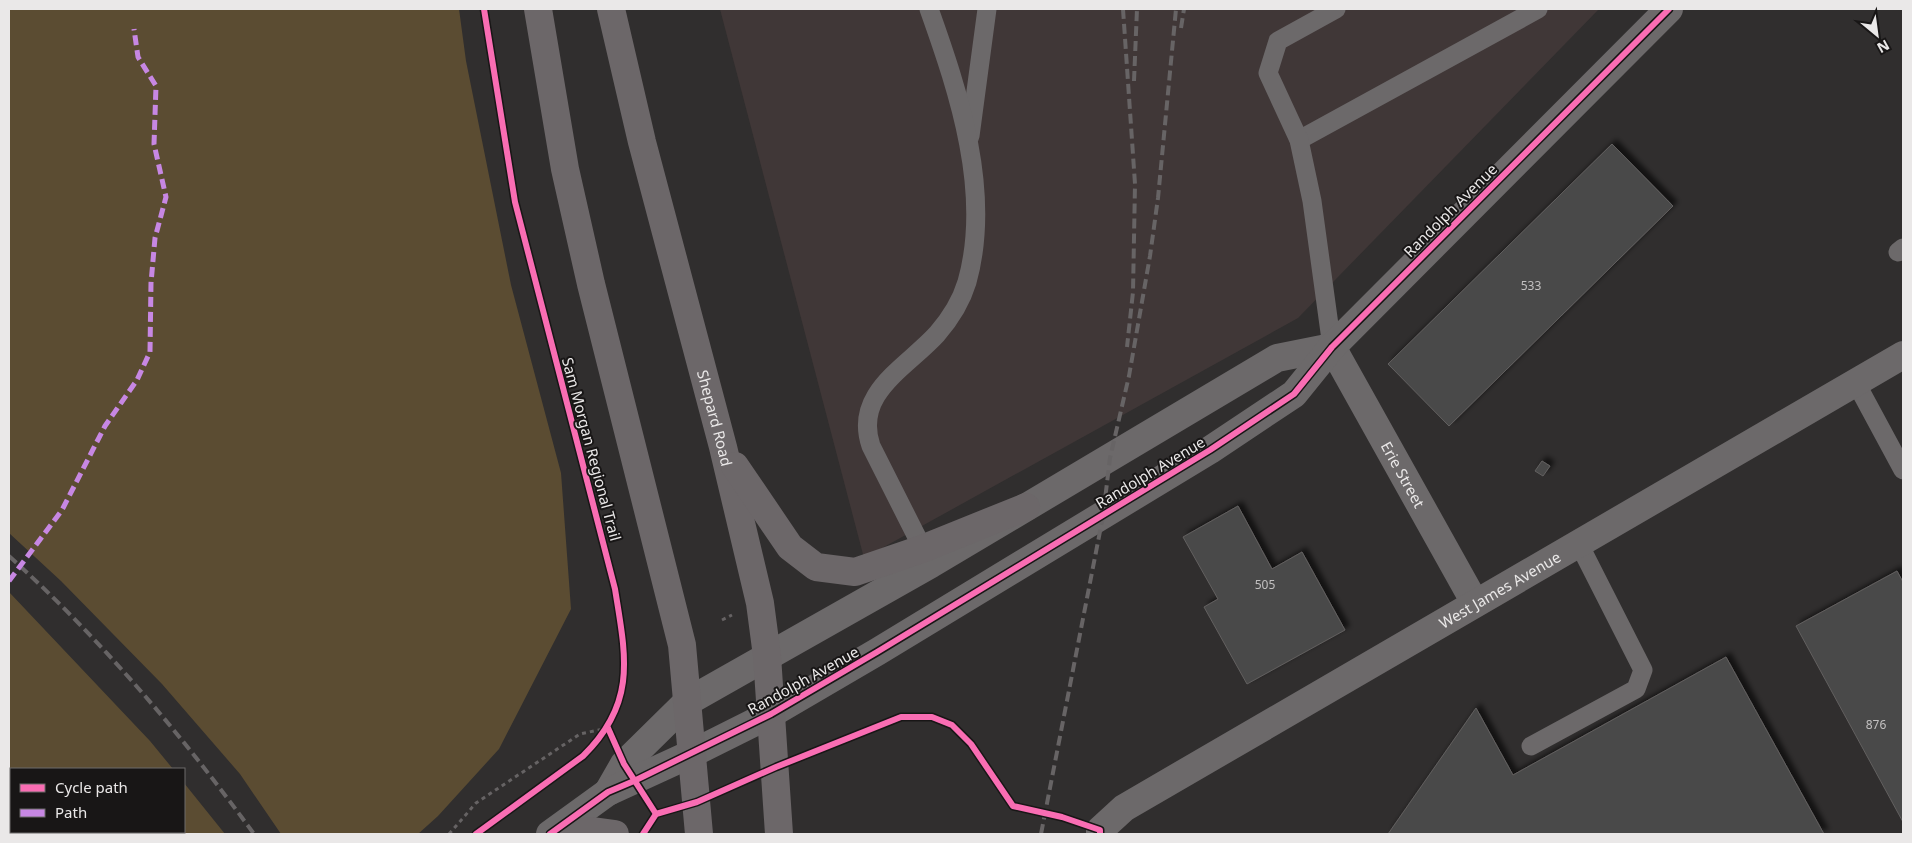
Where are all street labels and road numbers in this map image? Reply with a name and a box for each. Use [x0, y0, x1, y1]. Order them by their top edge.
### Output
street label: Randolph Avenue [1399, 159, 1501, 261]
street label: Sam Morgan Regional Trail [558, 355, 626, 543]
street label: Shepard Road [693, 368, 737, 468]
street label: Randolph Avenue [1092, 431, 1208, 513]
street label: Erie Street [1377, 438, 1430, 512]
street label: West James Avenue [1435, 546, 1564, 633]
street label: Randolph Avenue [744, 641, 862, 719]

